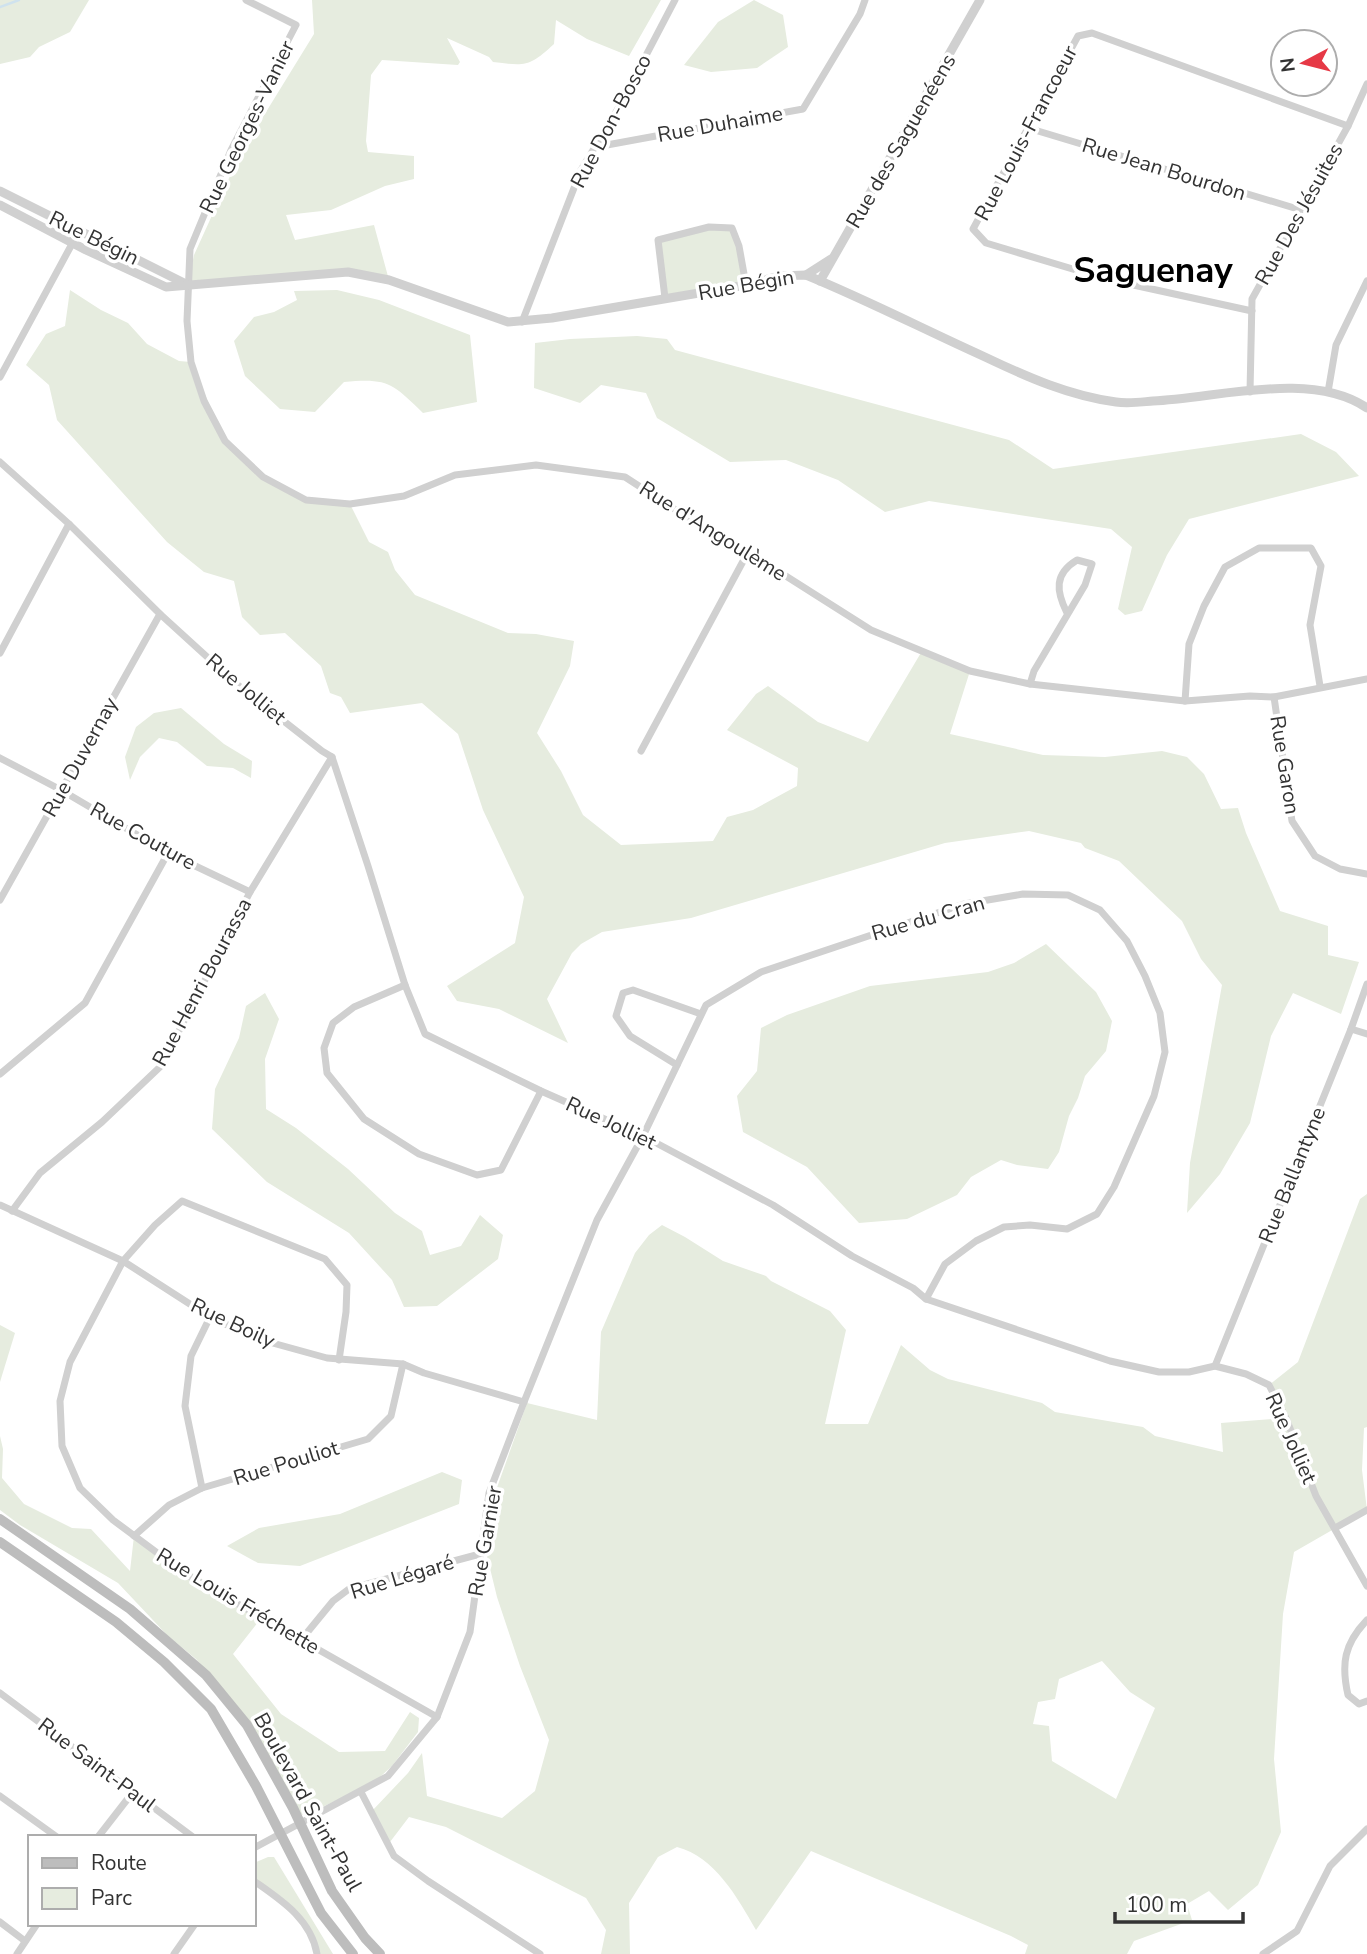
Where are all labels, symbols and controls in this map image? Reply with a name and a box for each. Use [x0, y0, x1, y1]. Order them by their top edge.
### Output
north arrow [1269, 28, 1339, 98]
street label: Rue Georges-Vanier [193, 35, 301, 218]
street label: Rue Louis-Francoeur [968, 40, 1084, 225]
street label: Rue Don-Bosco [564, 49, 658, 193]
street label: Rue des Saguenéens [840, 49, 962, 233]
text: N [1274, 56, 1302, 74]
street label: Rue Duhaime [655, 99, 785, 149]
street label: Rue Jean Bourdon [1079, 131, 1249, 207]
street label: Rue Des Jésuites [1248, 138, 1350, 290]
street label: Rue Bégin [44, 204, 144, 272]
district label: Saguenay [1073, 247, 1233, 294]
street label: Rue Bégin [696, 263, 796, 307]
street label: Rue d'Angoulème [634, 474, 792, 588]
street label: Rue Jolliet [200, 647, 293, 731]
street label: Rue Duvernay [36, 692, 125, 822]
street label: Rue Garon [1263, 714, 1307, 816]
street label: Rue Couture [85, 795, 201, 877]
street label: Rue du Cran [868, 888, 988, 948]
street label: Rue Henri Bourassa [146, 893, 258, 1071]
street label: Rue Jolliet [561, 1090, 661, 1156]
street label: Rue Ballantyne [1252, 1103, 1332, 1247]
street label: Rue Boily [186, 1291, 280, 1355]
street label: Rue Jolliet [1259, 1388, 1324, 1488]
street label: Rue Pouliot [230, 1434, 343, 1492]
street label: Rue Garnier [462, 1483, 509, 1598]
street label: Rue Louis Fréchette [151, 1541, 325, 1661]
street label: Rue Légaré [347, 1548, 457, 1606]
street label: Boulevard Saint-Paul [247, 1708, 369, 1897]
street label: Rue Saint-Paul [32, 1711, 162, 1819]
legend [28, 1835, 256, 1926]
text: Route [91, 1849, 147, 1877]
scale bar [1115, 1881, 1243, 1925]
text: Parc [91, 1884, 132, 1912]
text: 100 m [1126, 1891, 1187, 1919]

